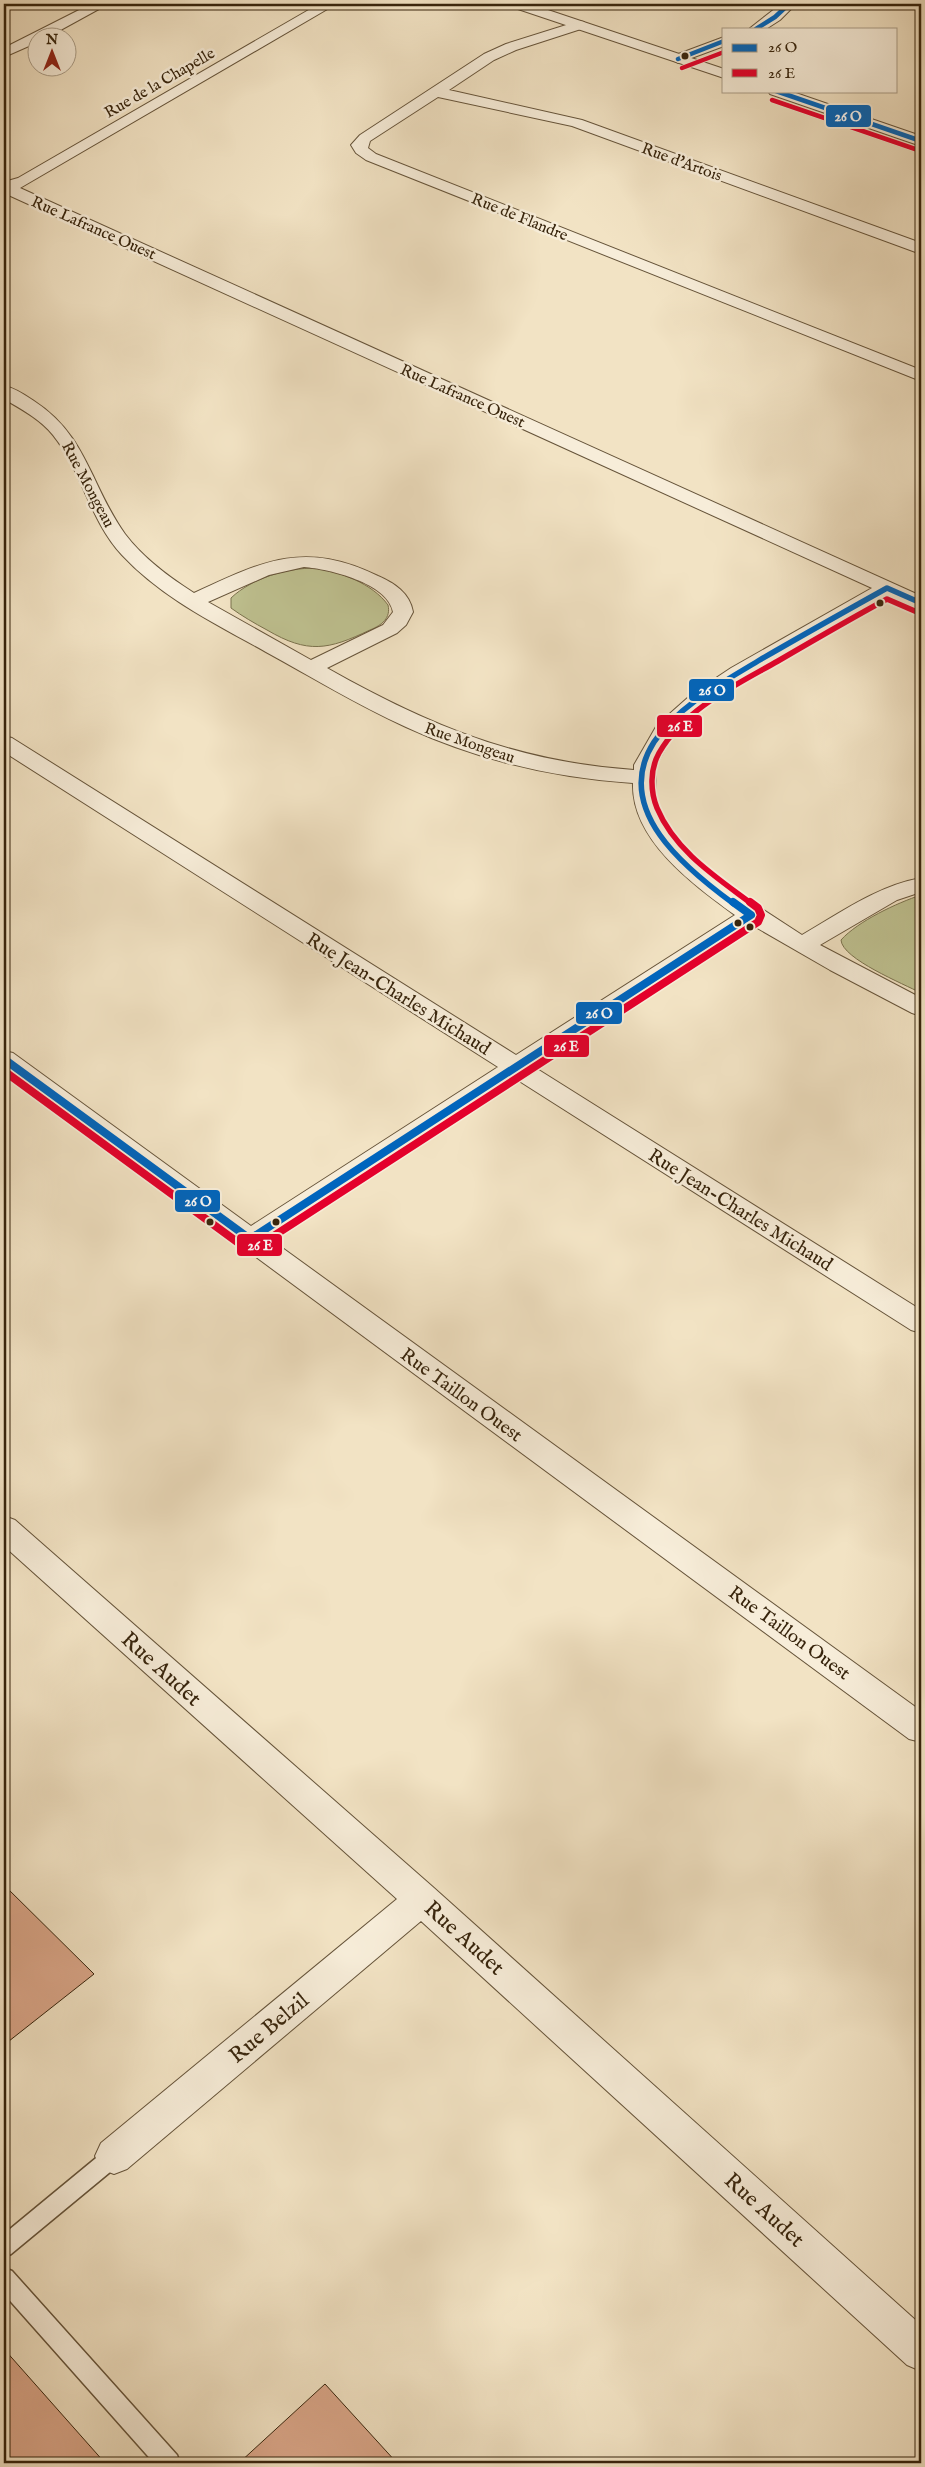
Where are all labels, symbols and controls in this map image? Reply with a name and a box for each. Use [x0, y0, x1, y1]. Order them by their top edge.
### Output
north arrow [28, 28, 78, 78]
legend [722, 28, 898, 92]
text: N [45, 31, 58, 49]
text: 26 O [768, 38, 797, 57]
street label: Rue de la Chapelle [101, 44, 219, 123]
unlabelled marker [680, 51, 690, 61]
text: 26 E [768, 64, 795, 83]
line badge: 26 O [825, 104, 872, 128]
text: 26 O [834, 108, 862, 126]
street label: Rue d'Artois [638, 139, 725, 187]
street label: Rue de Flandre [468, 189, 570, 246]
street label: Rue Lafrance Ouest [28, 192, 159, 265]
street label: Rue Lafrance Ouest [397, 360, 528, 433]
street label: Rue Mongeau [56, 439, 118, 531]
unlabelled marker [875, 598, 885, 608]
line badge: 26 O [688, 678, 735, 702]
text: 26 O [698, 682, 726, 700]
line badge: 26 E [656, 714, 703, 738]
text: 26 E [667, 718, 693, 736]
street label: Rue Mongeau [421, 719, 517, 769]
unlabelled marker [733, 918, 743, 928]
unlabelled marker [745, 922, 755, 932]
street label: Rue Jean-Charles Michaud [301, 928, 495, 1062]
line badge: 26 O [575, 1001, 623, 1025]
text: 26 O [585, 1005, 613, 1023]
line badge: 26 E [543, 1034, 590, 1058]
text: 26 E [553, 1038, 579, 1056]
street label: Rue Jean-Charles Michaud [643, 1144, 837, 1278]
line badge: 26 O [174, 1189, 221, 1213]
text: 26 O [184, 1193, 212, 1211]
unlabelled marker [205, 1217, 215, 1227]
unlabelled marker [271, 1217, 281, 1227]
line badge: 26 E [236, 1233, 283, 1257]
text: 26 E [247, 1237, 273, 1255]
street label: Rue Taillon Ouest [395, 1343, 527, 1448]
street label: Rue Taillon Ouest [723, 1581, 855, 1686]
street label: Rue Audet [115, 1626, 207, 1713]
street label: Rue Audet [418, 1895, 510, 1982]
street label: Rue Belzil [224, 1987, 315, 2070]
street label: Rue Audet [718, 2167, 810, 2254]

